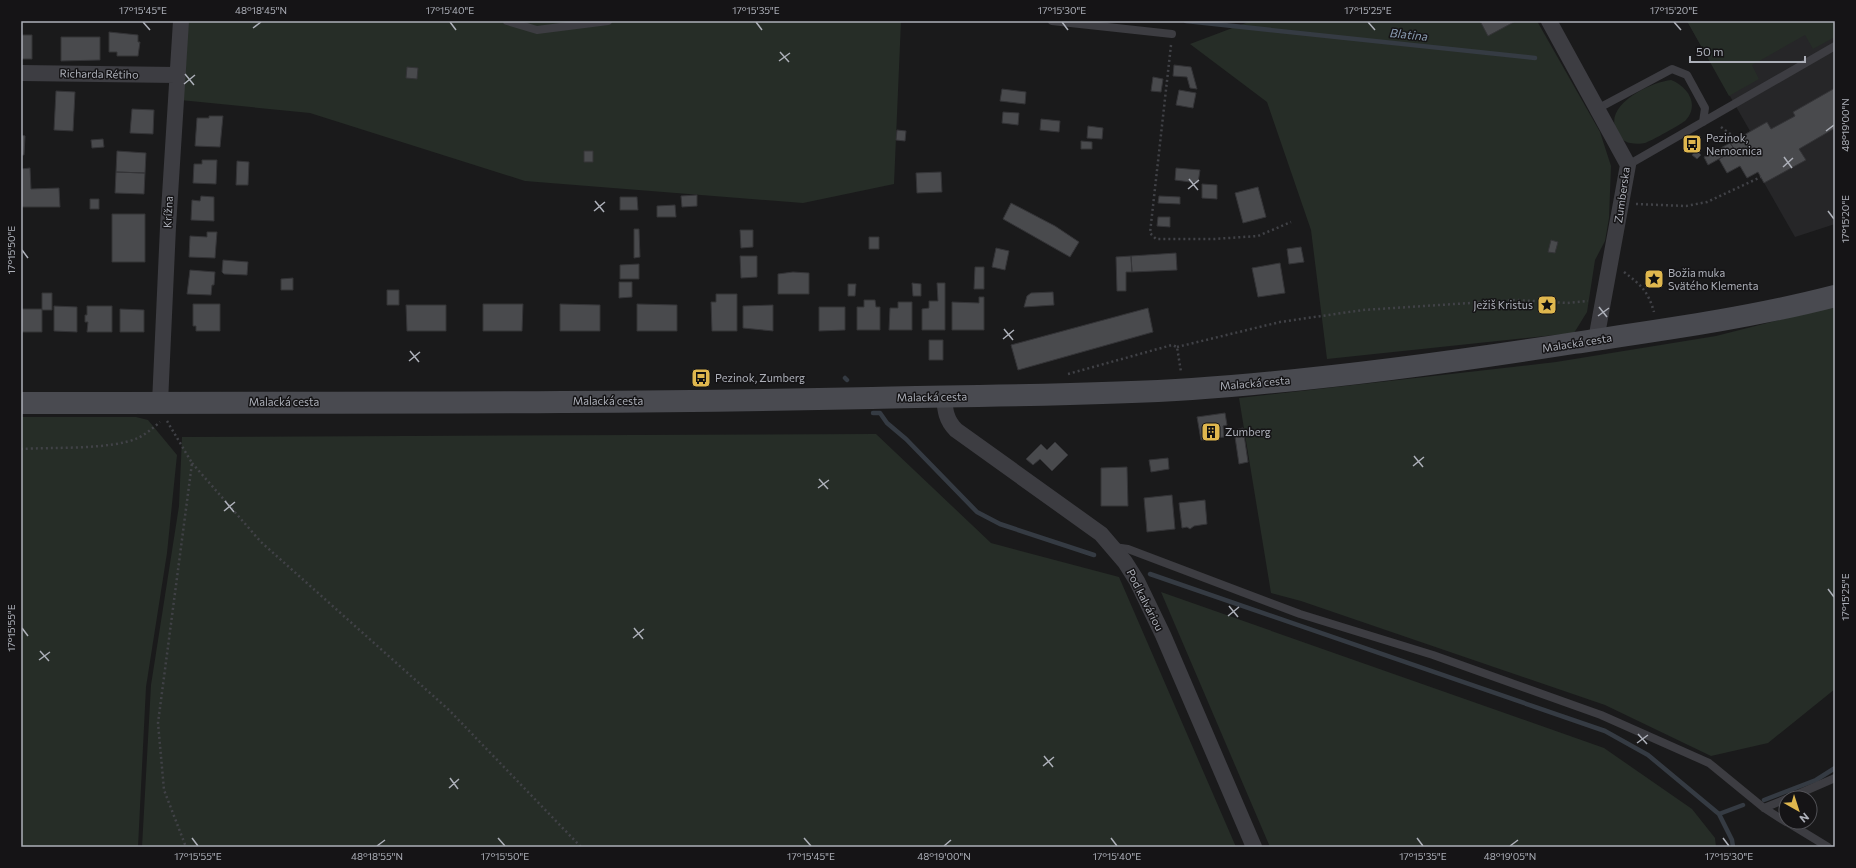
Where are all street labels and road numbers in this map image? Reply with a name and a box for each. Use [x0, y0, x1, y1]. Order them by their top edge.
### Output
street label: Richarda Rétiho [59, 66, 139, 81]
street label: Zumberska [1611, 166, 1632, 224]
street label: Krížna [160, 196, 175, 228]
street label: Malacká cesta [1541, 331, 1613, 354]
street label: Malacká cesta [1219, 373, 1291, 392]
street label: Malacká cesta [897, 389, 967, 404]
street label: Malacká cesta [573, 394, 643, 407]
street label: Malacká cesta [249, 395, 319, 408]
street label: Pod kalváriou [1124, 567, 1167, 633]

